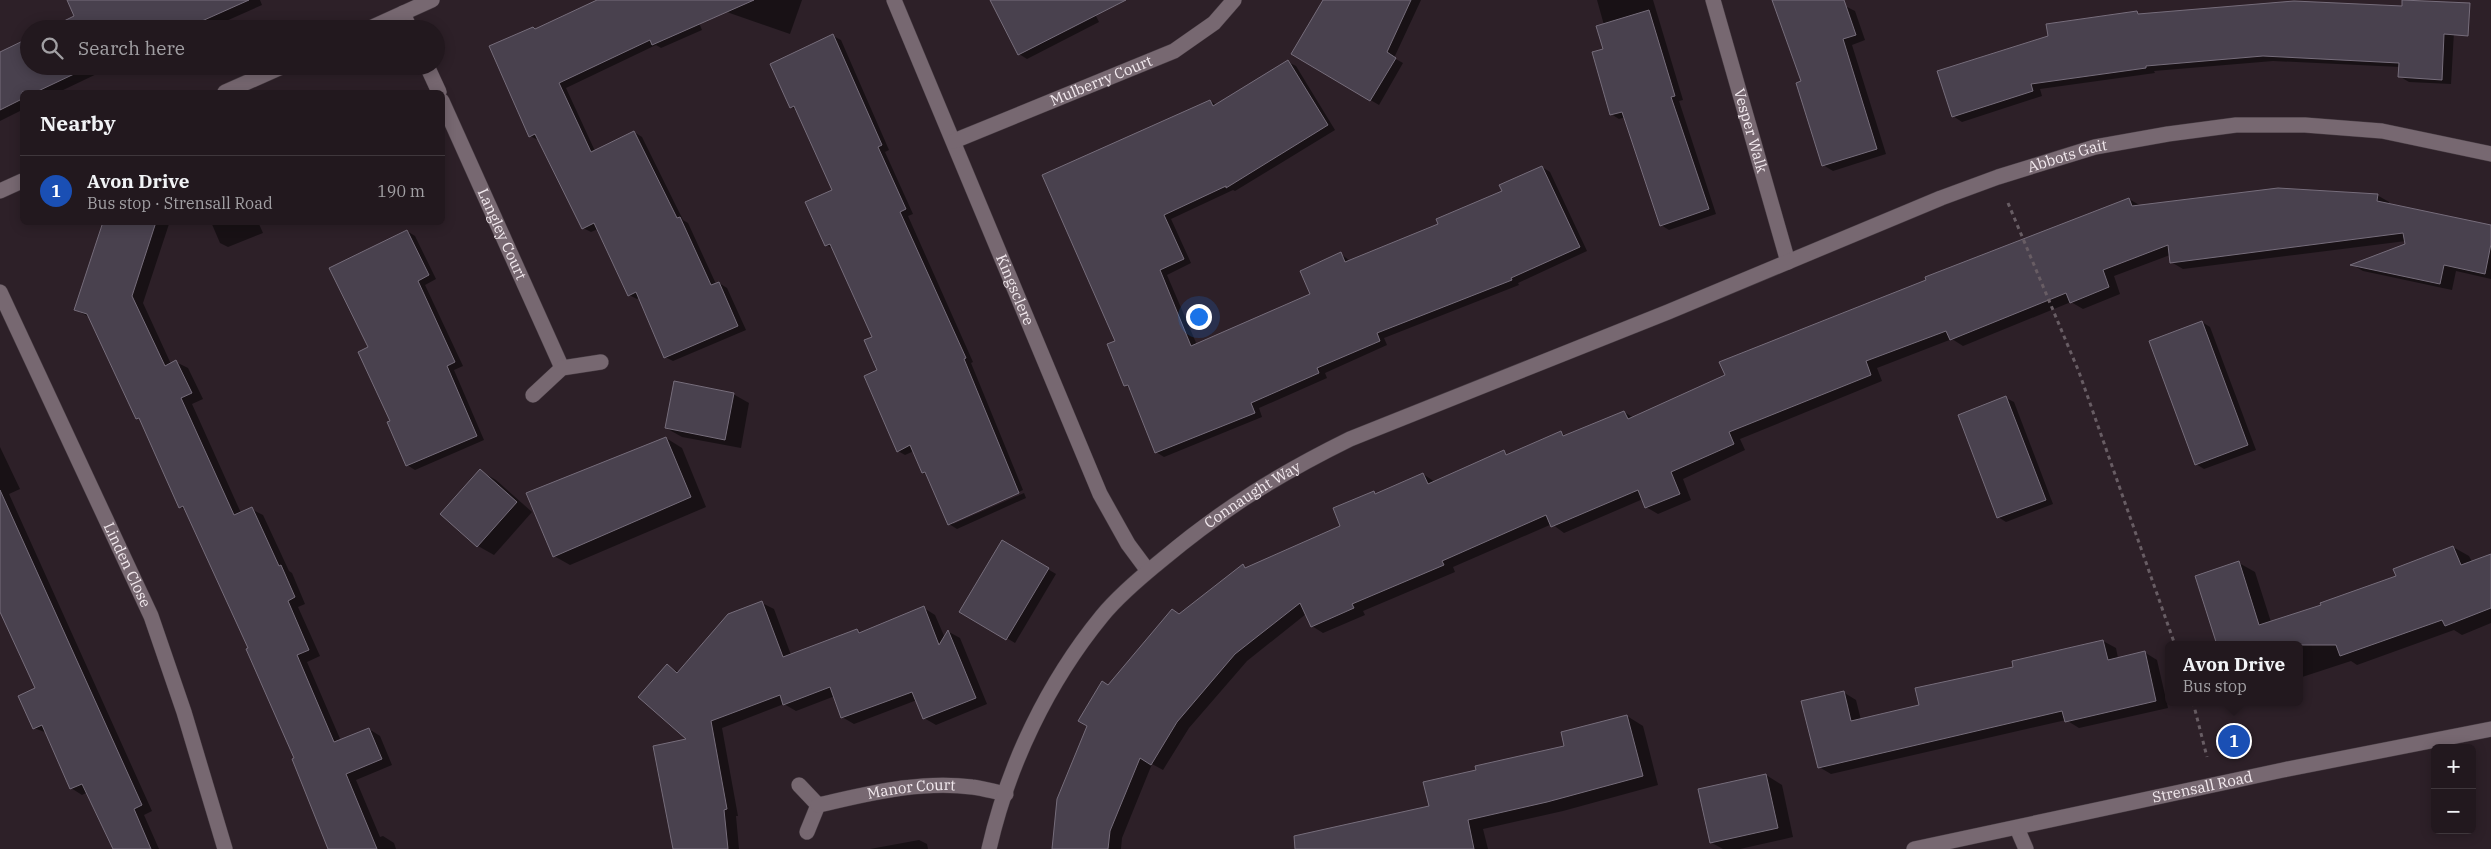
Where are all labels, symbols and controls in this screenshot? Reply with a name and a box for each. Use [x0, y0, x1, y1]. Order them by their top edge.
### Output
search box [20, 20, 445, 75]
icon: search [38, 34, 66, 62]
text: Search here [78, 36, 185, 60]
street label: Mulberry Court [1047, 51, 1155, 110]
street label: Vesper Walk [1730, 86, 1772, 175]
text: Nearby [40, 109, 116, 137]
street label: Abbots Gait [2025, 135, 2108, 176]
text: Avon Drive [87, 169, 190, 193]
text: 1 [51, 181, 61, 201]
text: 190 m [377, 181, 425, 201]
street label: Langley Court [473, 185, 531, 283]
text: Bus stop · Strensall Road [87, 193, 273, 213]
street label: Kingsclere [992, 251, 1039, 328]
your location [1186, 304, 1212, 330]
street label: Connaught Way [1200, 457, 1304, 532]
street label: Linden Close [100, 519, 156, 610]
popup [2165, 641, 2303, 706]
text: Avon Drive [2183, 652, 2285, 676]
text: Bus stop [2183, 676, 2247, 696]
pin: 1 [2218, 722, 2250, 760]
map controls [2431, 744, 2476, 834]
button: + [2431, 744, 2476, 789]
street label: Strensall Road [2150, 767, 2254, 807]
street label: Manor Court [865, 775, 956, 803]
button: − [2431, 789, 2476, 834]

